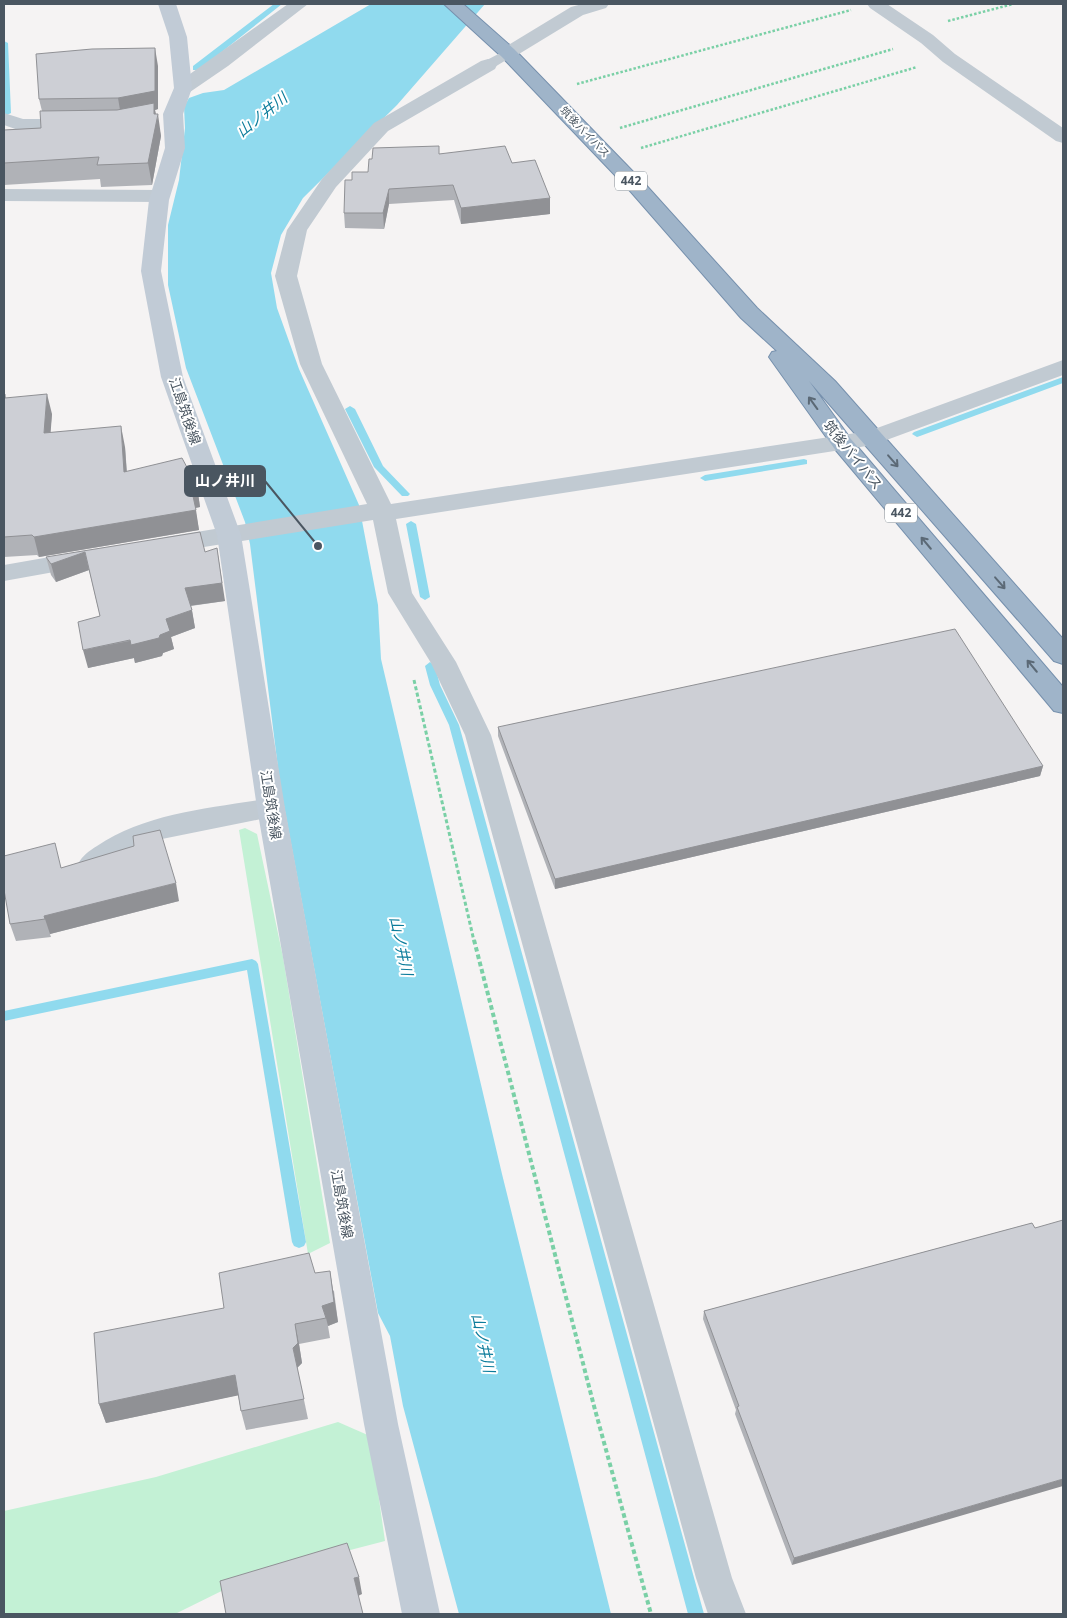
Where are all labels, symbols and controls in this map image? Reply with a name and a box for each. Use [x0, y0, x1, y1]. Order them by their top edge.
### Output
water label: 山ノ井川 [232, 86, 293, 141]
street label: 筑後バイパス [557, 103, 614, 161]
road number: 442 [615, 172, 647, 190]
street label: 江島筑後線 [165, 375, 206, 447]
one-way arrow [808, 396, 818, 410]
street label: 筑後バイパス [820, 416, 887, 493]
one-way arrow [887, 454, 899, 467]
callout: 山ノ井川 [185, 466, 265, 496]
text: 山ノ井川 [195, 470, 255, 490]
road number: 442 [885, 503, 917, 522]
one-way arrow [921, 536, 932, 549]
one-way arrow [994, 576, 1005, 589]
one-way arrow [1026, 660, 1037, 673]
street label: 江島筑後線 [257, 769, 286, 841]
water label: 山ノ井川 [386, 914, 418, 979]
street label: 江島筑後線 [327, 1168, 358, 1240]
water label: 山ノ井川 [468, 1311, 500, 1376]

